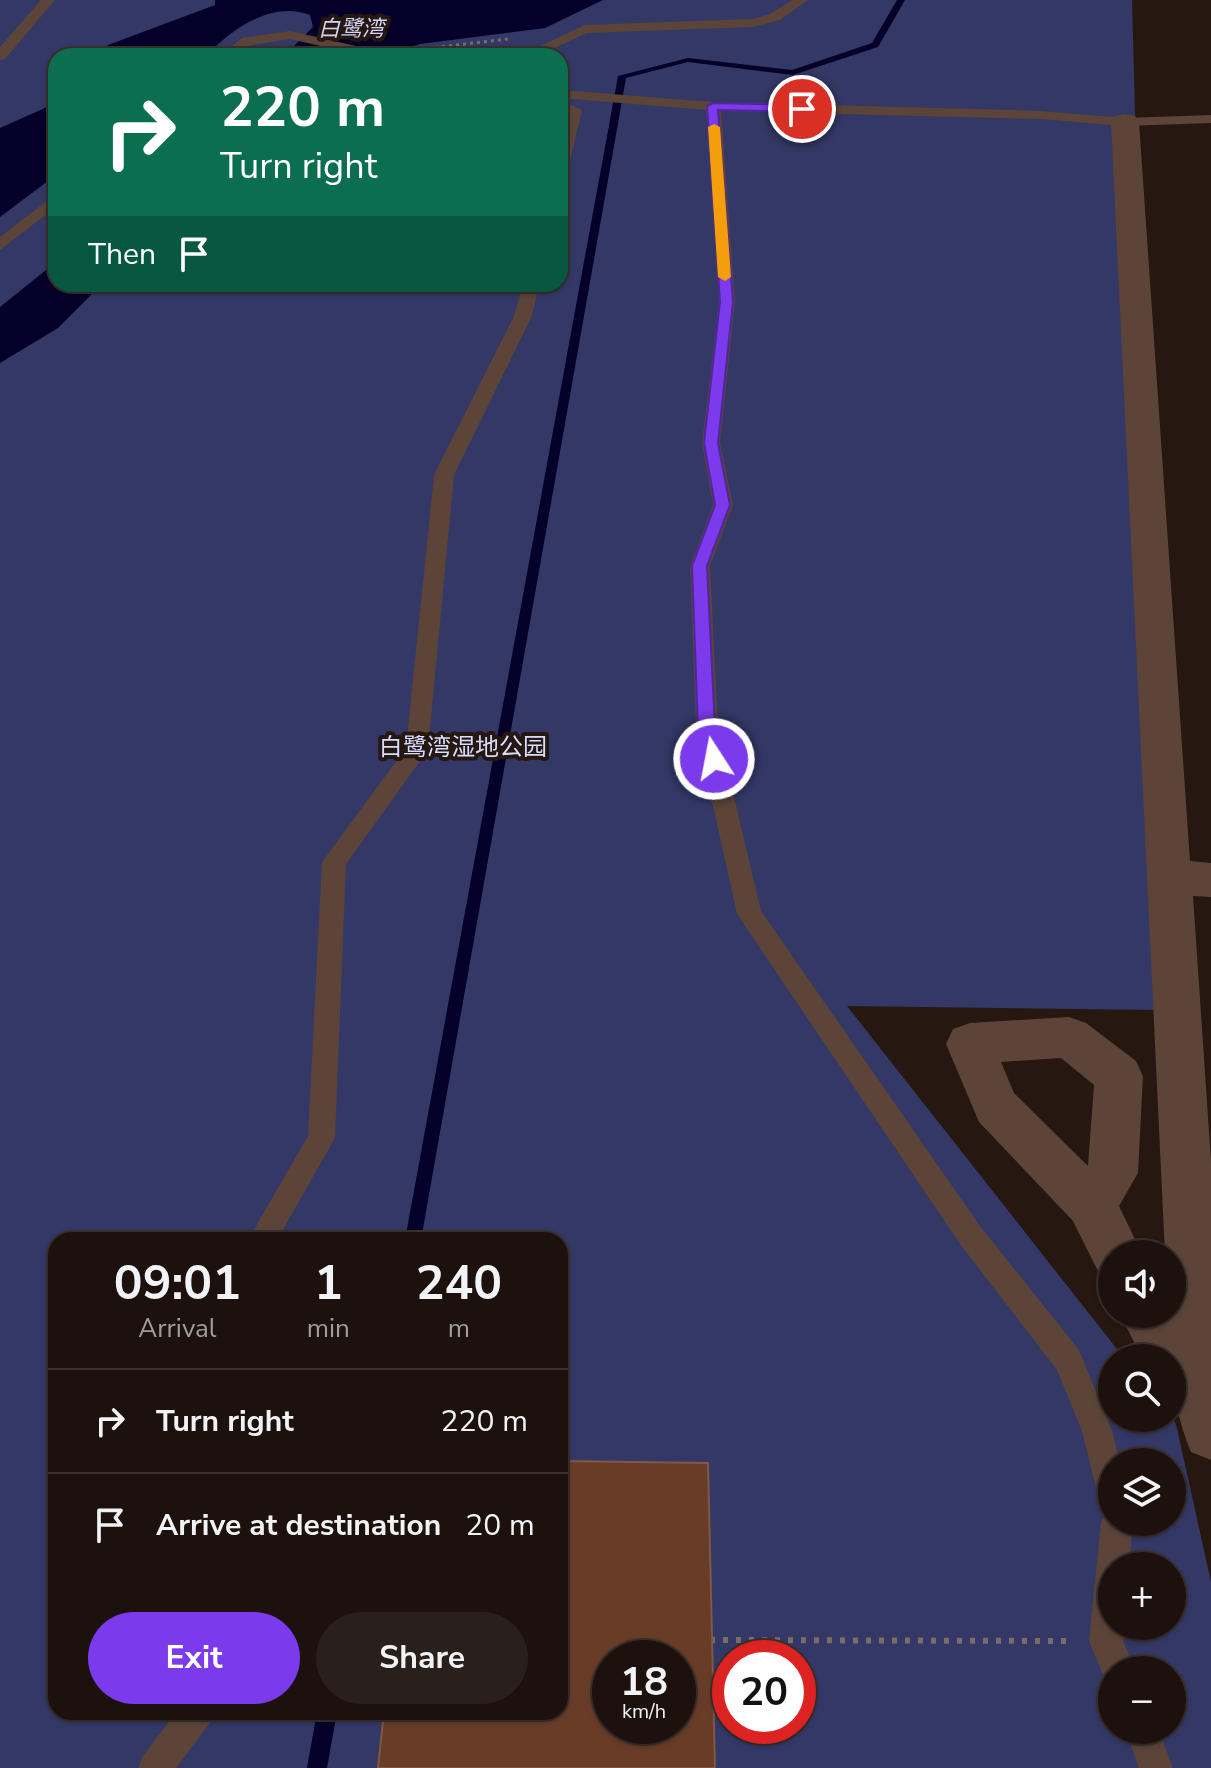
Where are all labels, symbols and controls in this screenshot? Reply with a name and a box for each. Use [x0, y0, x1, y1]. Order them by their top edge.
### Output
water label: 白鹭湾 [318, 14, 388, 44]
text: 220 m [220, 69, 385, 146]
pin [768, 75, 836, 143]
icon: right [88, 80, 192, 184]
icon: arrive [780, 87, 824, 131]
text: Turn right [220, 142, 377, 191]
icon: arrive [172, 232, 216, 276]
text: Then [88, 234, 156, 275]
position arrow [672, 717, 756, 801]
park label: 白鹭湾湿地公园 [379, 731, 547, 763]
map controls [1098, 1240, 1186, 1744]
button: sound [1098, 1240, 1186, 1328]
text: 09:01 [114, 1250, 241, 1316]
text: 1 [314, 1250, 343, 1316]
text: 240 [416, 1250, 502, 1316]
text: Arrival [138, 1311, 217, 1346]
text: min [307, 1311, 350, 1346]
text: m [448, 1311, 470, 1346]
button: search [1098, 1344, 1186, 1432]
icon: right [88, 1399, 132, 1443]
text: Turn right [156, 1401, 294, 1442]
text: 220 m [441, 1401, 528, 1442]
button: layers [1098, 1448, 1186, 1536]
icon: arrive [88, 1503, 132, 1547]
text: Arrive at destination [156, 1505, 441, 1546]
text: 20 m [465, 1505, 535, 1546]
button: + [1098, 1552, 1186, 1640]
button: Exit [88, 1612, 300, 1704]
button: Share [316, 1612, 528, 1704]
speed limit sign: 20 [712, 1640, 816, 1744]
text: 18 [620, 1655, 668, 1709]
button: − [1098, 1656, 1186, 1744]
text: km/h [622, 1698, 666, 1725]

